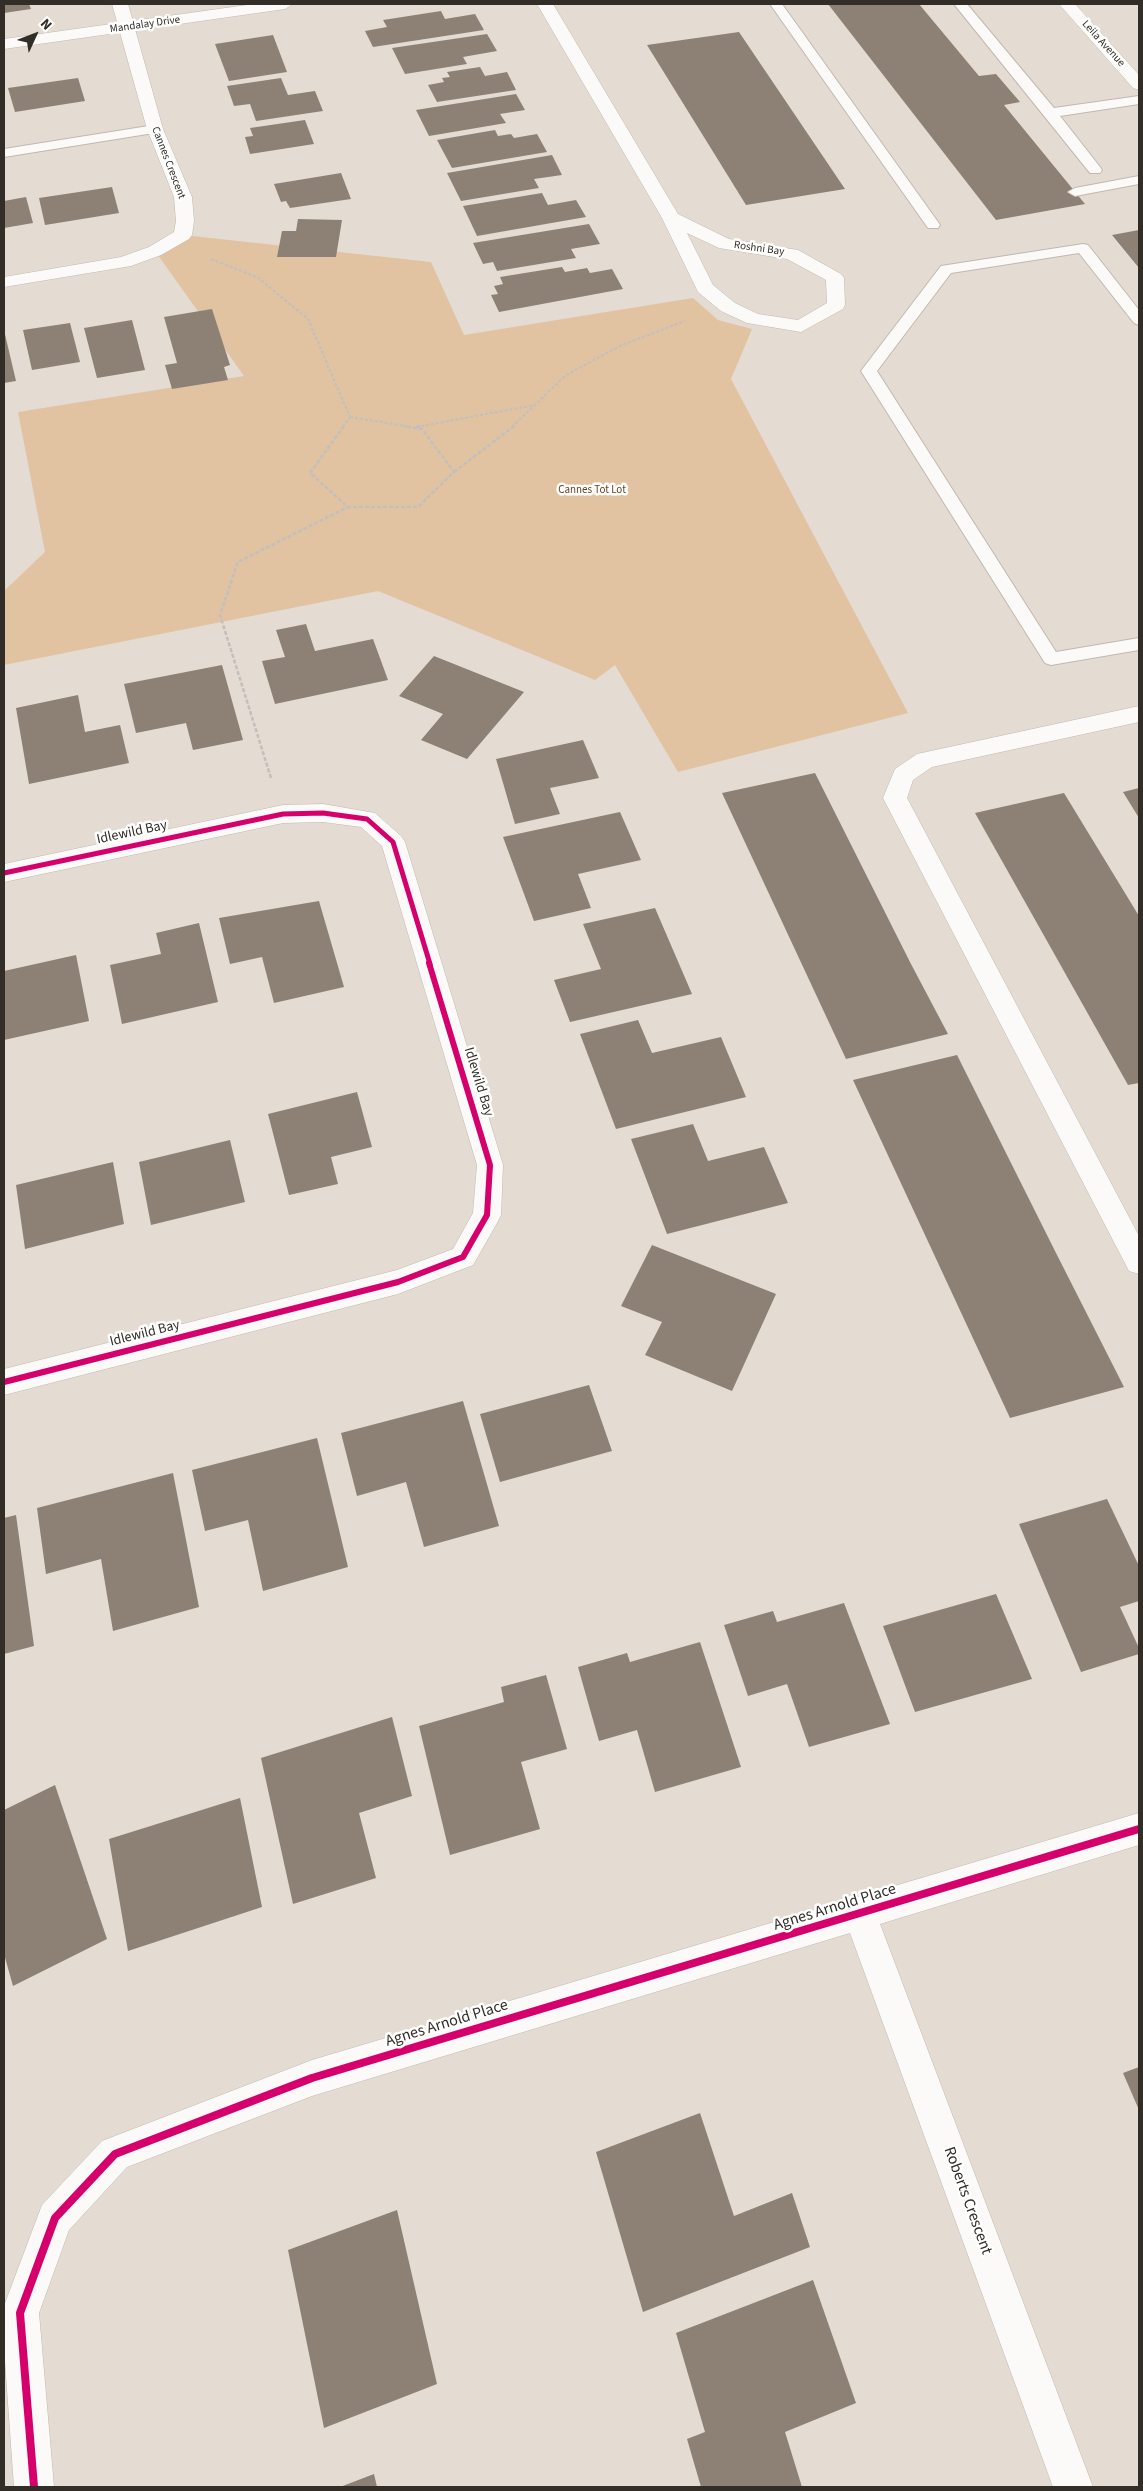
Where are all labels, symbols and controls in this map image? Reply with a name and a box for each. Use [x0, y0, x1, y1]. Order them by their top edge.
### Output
north arrow [10, 10, 60, 60]
street label: Mandalay Drive [109, 14, 181, 36]
text: N [35, 15, 56, 35]
street label: Leila Avenue [1079, 18, 1127, 70]
street label: Cannes Crescent [148, 125, 188, 201]
street label: Roshni Bay [733, 239, 785, 259]
park label: Cannes Tot Lot [558, 484, 626, 498]
street label: Idlewild Bay [95, 817, 169, 849]
street label: Idlewild Bay [460, 1045, 496, 1119]
street label: Idlewild Bay [108, 1317, 182, 1351]
street label: Agnes Arnold Place [771, 1880, 899, 1936]
street label: Agnes Arnold Place [383, 1996, 511, 2052]
street label: Roberts Crescent [939, 2144, 995, 2258]

